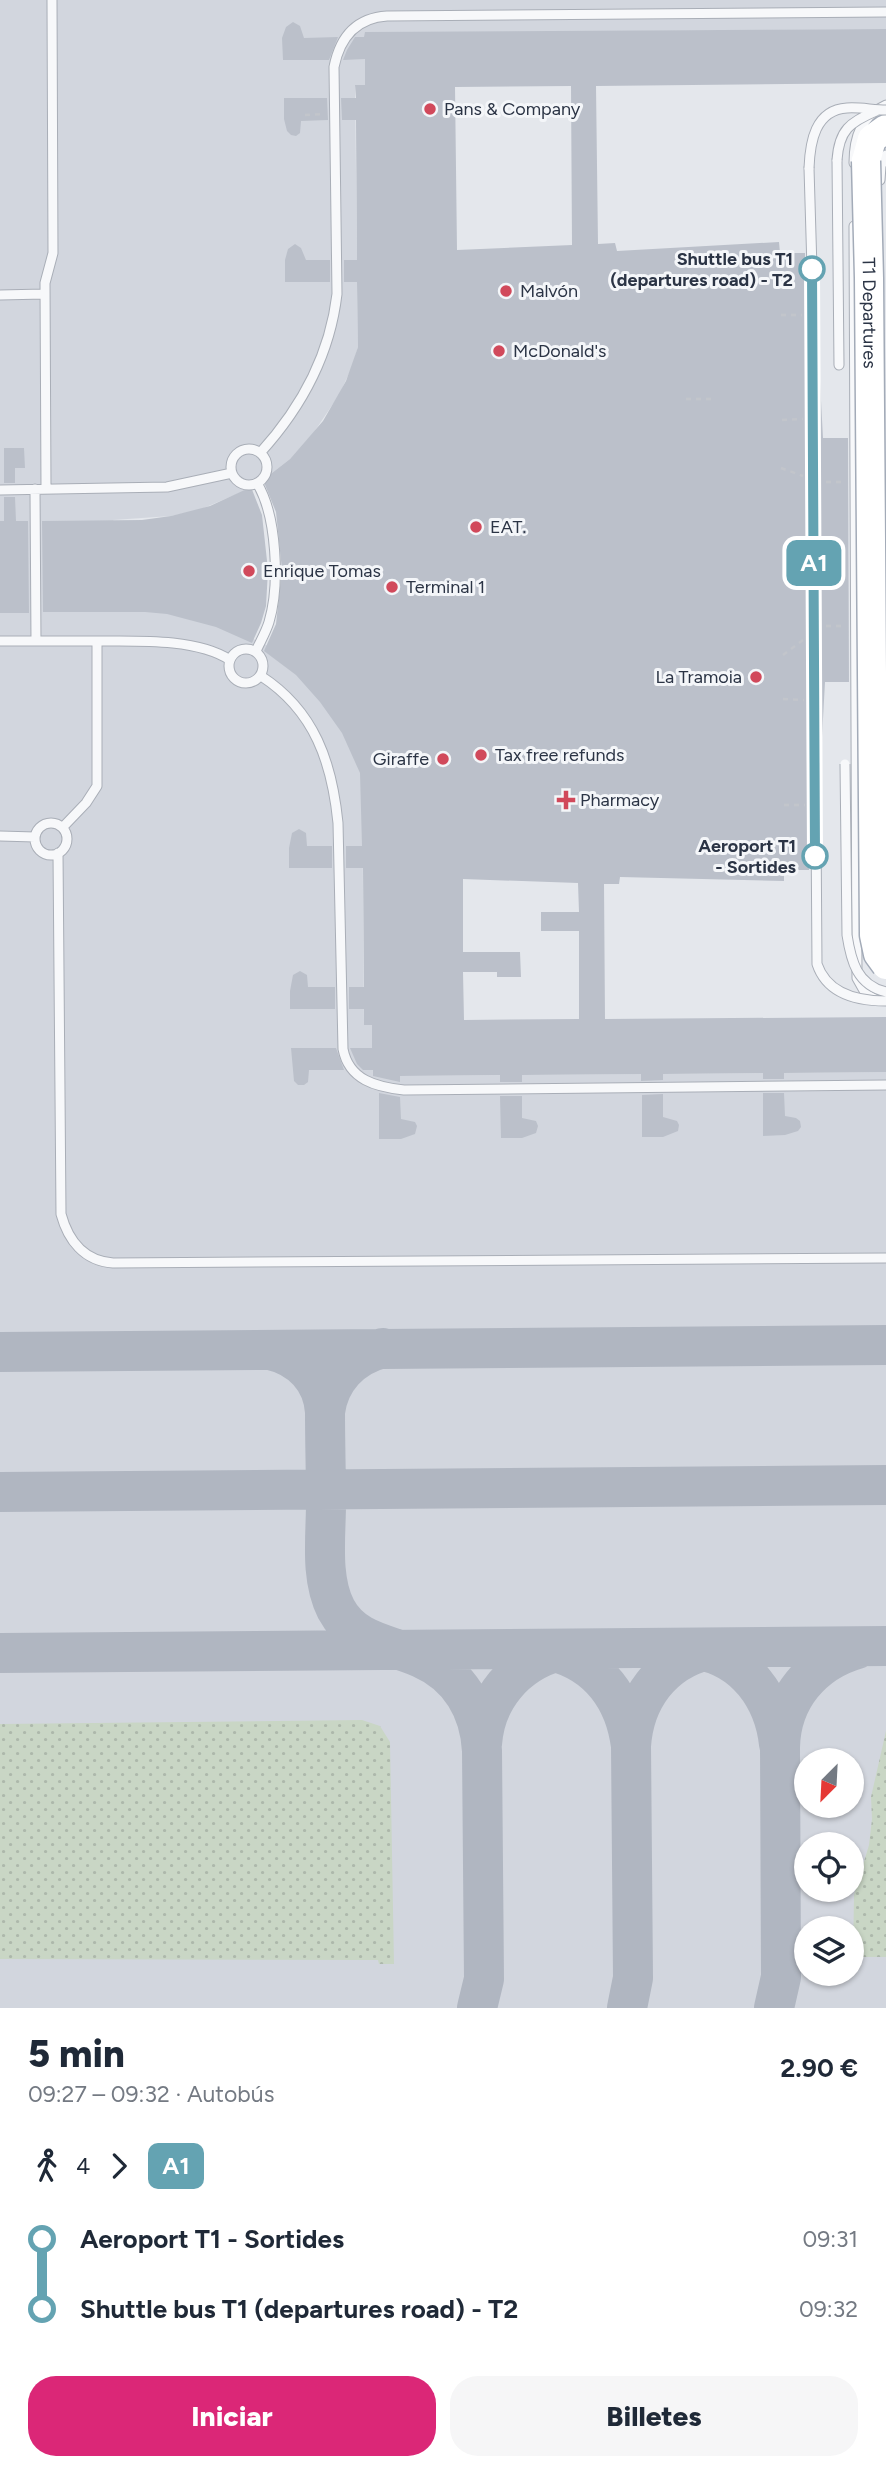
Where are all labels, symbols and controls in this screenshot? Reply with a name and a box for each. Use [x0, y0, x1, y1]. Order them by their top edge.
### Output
place label: Pans & Company [444, 98, 581, 120]
marker: Pans & Company [422, 101, 438, 117]
place label: Shuttle bus T1 (departures road) - T2 [610, 248, 793, 291]
marker: Shuttle bus T1 (departures road) - T2 [799, 256, 825, 282]
street label: T1 Departures [857, 257, 881, 369]
place label: Malvón [520, 280, 578, 302]
marker: Malvón [498, 283, 514, 299]
place label: McDonald's [513, 340, 607, 362]
marker: McDonald's [491, 343, 507, 359]
place label: EAT. [490, 516, 526, 538]
marker: EAT. [468, 519, 484, 535]
line badge: A1 [782, 540, 846, 586]
text: A1 [800, 548, 828, 577]
place label: Enrique Tomas [263, 560, 381, 582]
marker: Enrique Tomas [241, 563, 257, 579]
place label: Terminal 1 [406, 576, 485, 598]
marker: Terminal 1 [384, 579, 400, 595]
place label: La Tramoia [656, 666, 742, 688]
marker: La Tramoia [748, 669, 764, 685]
place label: Tax free refunds [495, 744, 624, 766]
marker: Tax free refunds [473, 747, 489, 763]
place label: Giraffe [373, 748, 429, 770]
marker: Giraffe [435, 751, 451, 767]
place label: Pharmacy [580, 789, 660, 811]
marker: Pharmacy [558, 792, 574, 808]
place label: Aeroport T1 - Sortides [698, 835, 797, 878]
marker: Aeroport T1 - Sortides [802, 843, 828, 869]
north arrow [794, 1748, 864, 1818]
map controls [794, 1748, 864, 1986]
button: locate [794, 1832, 864, 1902]
button: layers [794, 1916, 864, 1986]
text: 5 min [28, 2031, 125, 2077]
text: 2.90 € [780, 2052, 858, 2084]
text: 09:27 – 09:32 · Autobús [28, 2080, 274, 2108]
icon: walk [28, 2147, 66, 2185]
icon: forward [100, 2147, 138, 2185]
text: A1 [162, 2151, 190, 2180]
text: 4 [76, 2152, 90, 2180]
text: Aeroport T1 - Sortides [80, 2223, 344, 2255]
text: 09:31 [802, 2225, 858, 2253]
text: Shuttle bus T1 (departures road) - T2 [80, 2293, 518, 2325]
text: 09:32 [799, 2295, 858, 2323]
button: Iniciar [28, 2376, 436, 2456]
button: Billetes [450, 2376, 858, 2456]

